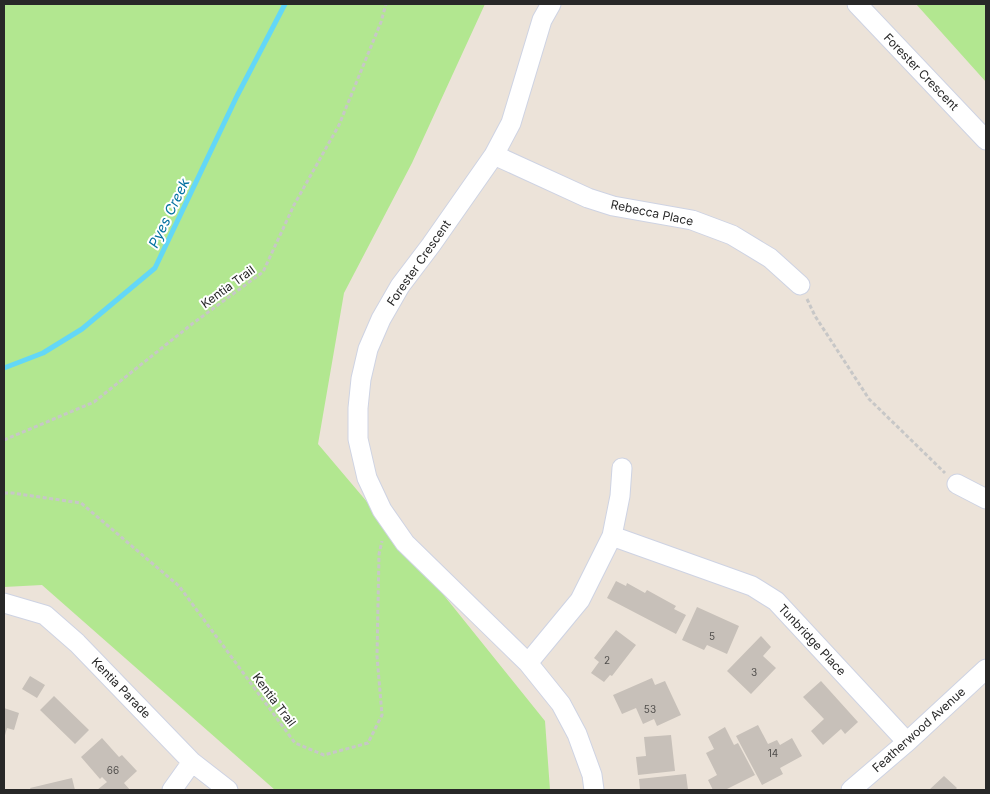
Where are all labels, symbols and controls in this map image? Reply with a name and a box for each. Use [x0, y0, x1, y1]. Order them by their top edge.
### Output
street label: Forester Crescent [881, 30, 962, 113]
water label: Pyes Creek [144, 175, 193, 250]
street label: Rebecca Place [609, 196, 695, 229]
street label: Forester Crescent [383, 217, 454, 309]
street label: Kentia Trail [198, 262, 258, 311]
street label: Tunbridge Place [775, 601, 849, 679]
house number: 5 [709, 630, 715, 642]
street label: Kentia Parade [89, 654, 154, 721]
house number: 2 [604, 654, 610, 666]
house number: 3 [751, 666, 757, 678]
street label: Kentia Trail [250, 670, 299, 729]
street label: Featherwood Avenue [869, 684, 968, 775]
house number: 53 [644, 703, 656, 715]
house number: 14 [768, 747, 778, 759]
house number: 66 [107, 764, 119, 776]

